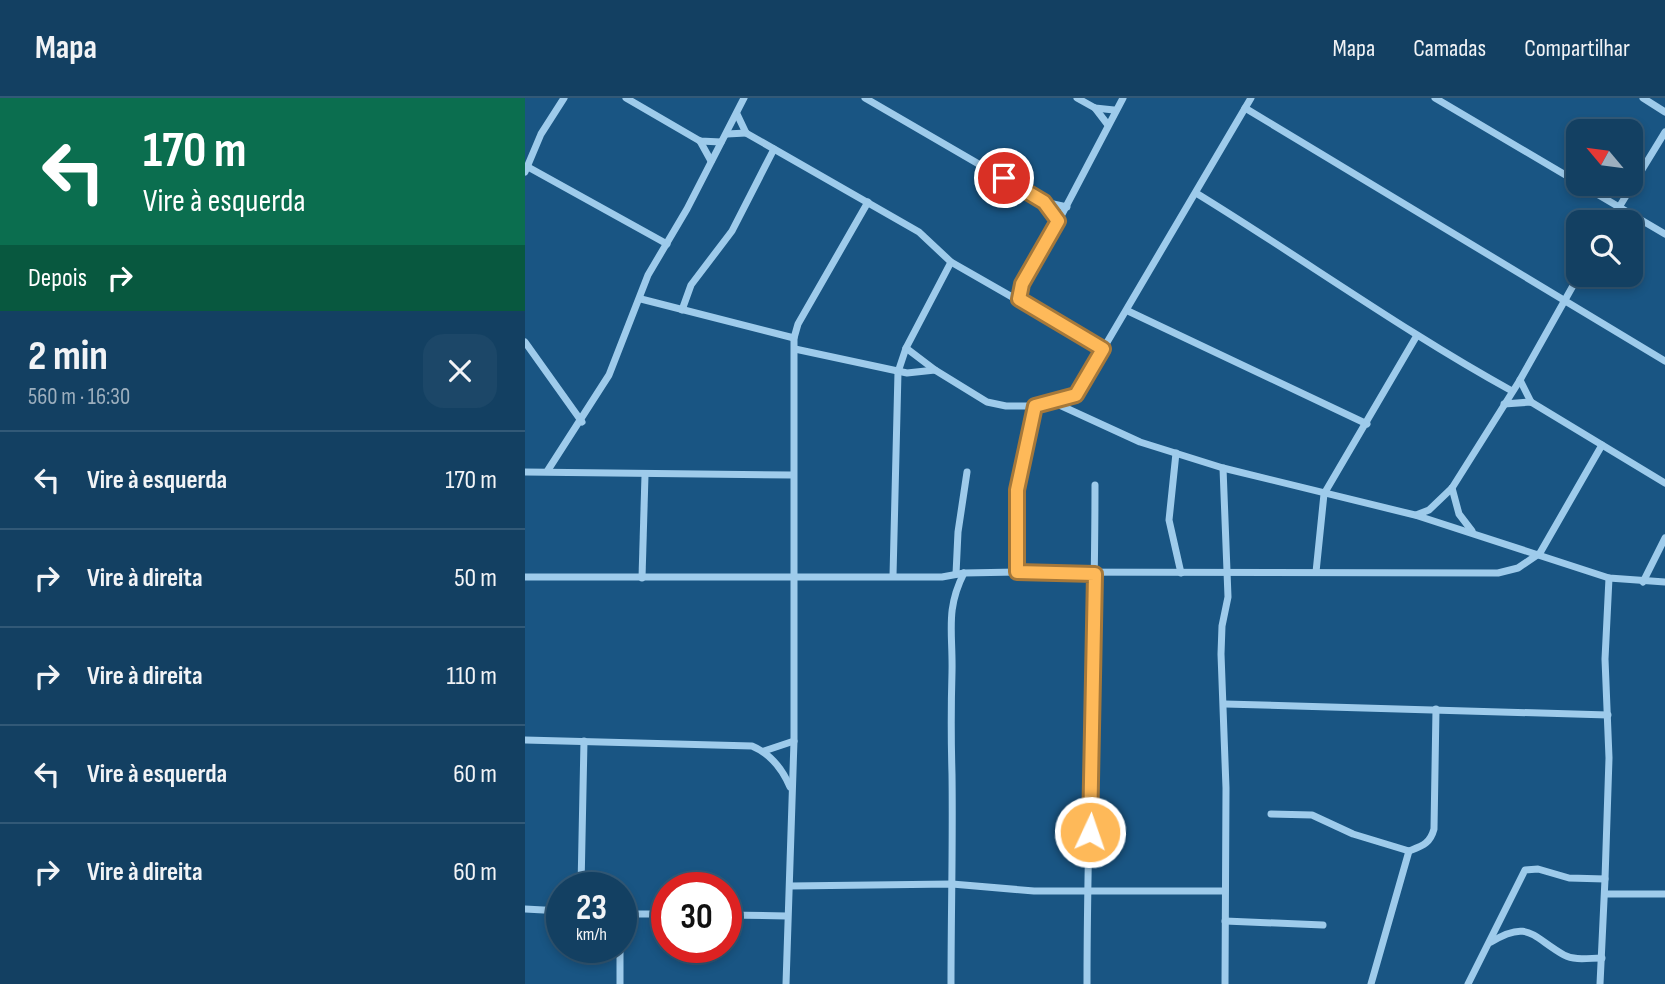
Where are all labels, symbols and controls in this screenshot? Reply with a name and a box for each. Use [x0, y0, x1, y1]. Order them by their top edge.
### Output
text: Mapa [35, 28, 97, 68]
text: Mapa [1333, 34, 1375, 63]
text: Camadas [1413, 34, 1486, 63]
text: Compartilhar [1524, 34, 1630, 63]
north arrow [1566, 119, 1643, 196]
map controls [1566, 119, 1643, 287]
text: 170 m [143, 122, 247, 181]
icon: left [28, 126, 119, 217]
pin [974, 148, 1034, 208]
icon: arrive [985, 159, 1023, 197]
text: Vire à esquerda [143, 182, 306, 221]
button: search [1566, 210, 1643, 287]
icon: right [101, 259, 139, 297]
text: Depois [28, 263, 87, 294]
text: 2 min [28, 331, 108, 382]
button: close [423, 334, 497, 408]
text: 560 m · 16:30 [28, 383, 130, 411]
icon: left [28, 461, 66, 499]
text: Vire à esquerda [87, 465, 227, 496]
text: 170 m [445, 465, 497, 496]
icon: right [28, 559, 66, 597]
text: Vire à direita [87, 563, 203, 594]
text: 50 m [454, 563, 497, 594]
icon: right [28, 657, 66, 695]
text: Vire à direita [87, 661, 203, 692]
text: 110 m [446, 661, 497, 692]
icon: left [28, 755, 66, 793]
text: Vire à esquerda [87, 759, 227, 790]
text: 60 m [453, 759, 497, 790]
position arrow [1053, 795, 1127, 869]
icon: right [28, 853, 66, 891]
text: Vire à direita [87, 857, 203, 888]
text: 60 m [453, 857, 497, 888]
speed limit sign: 30 [651, 872, 742, 963]
text: 23 [576, 887, 607, 930]
text: km/h [576, 924, 607, 945]

